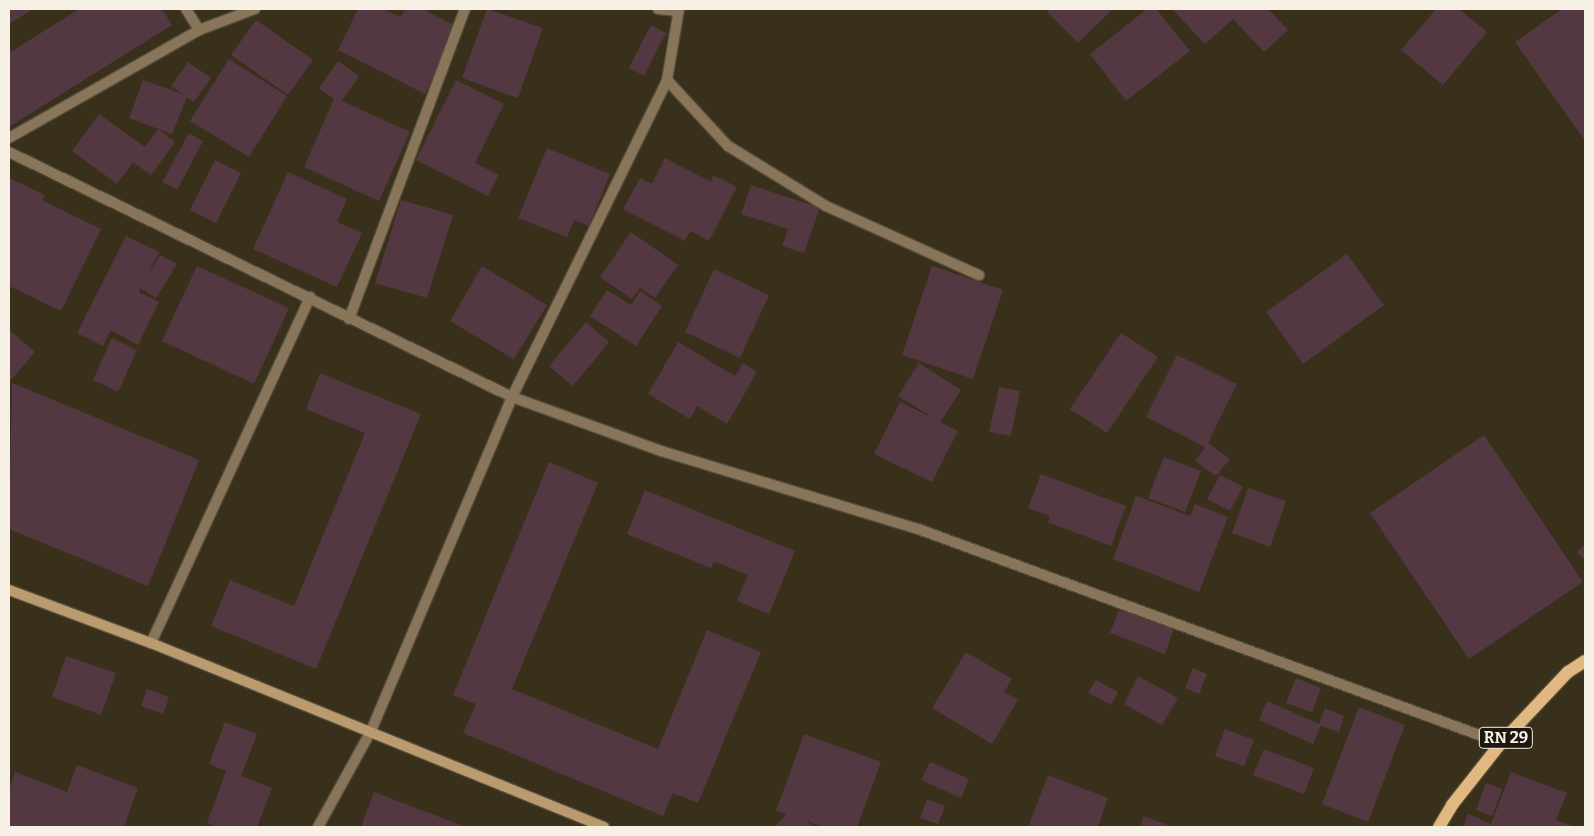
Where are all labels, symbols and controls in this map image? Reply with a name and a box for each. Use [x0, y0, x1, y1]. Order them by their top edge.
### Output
road number: RN 29 [1478, 724, 1534, 751]

